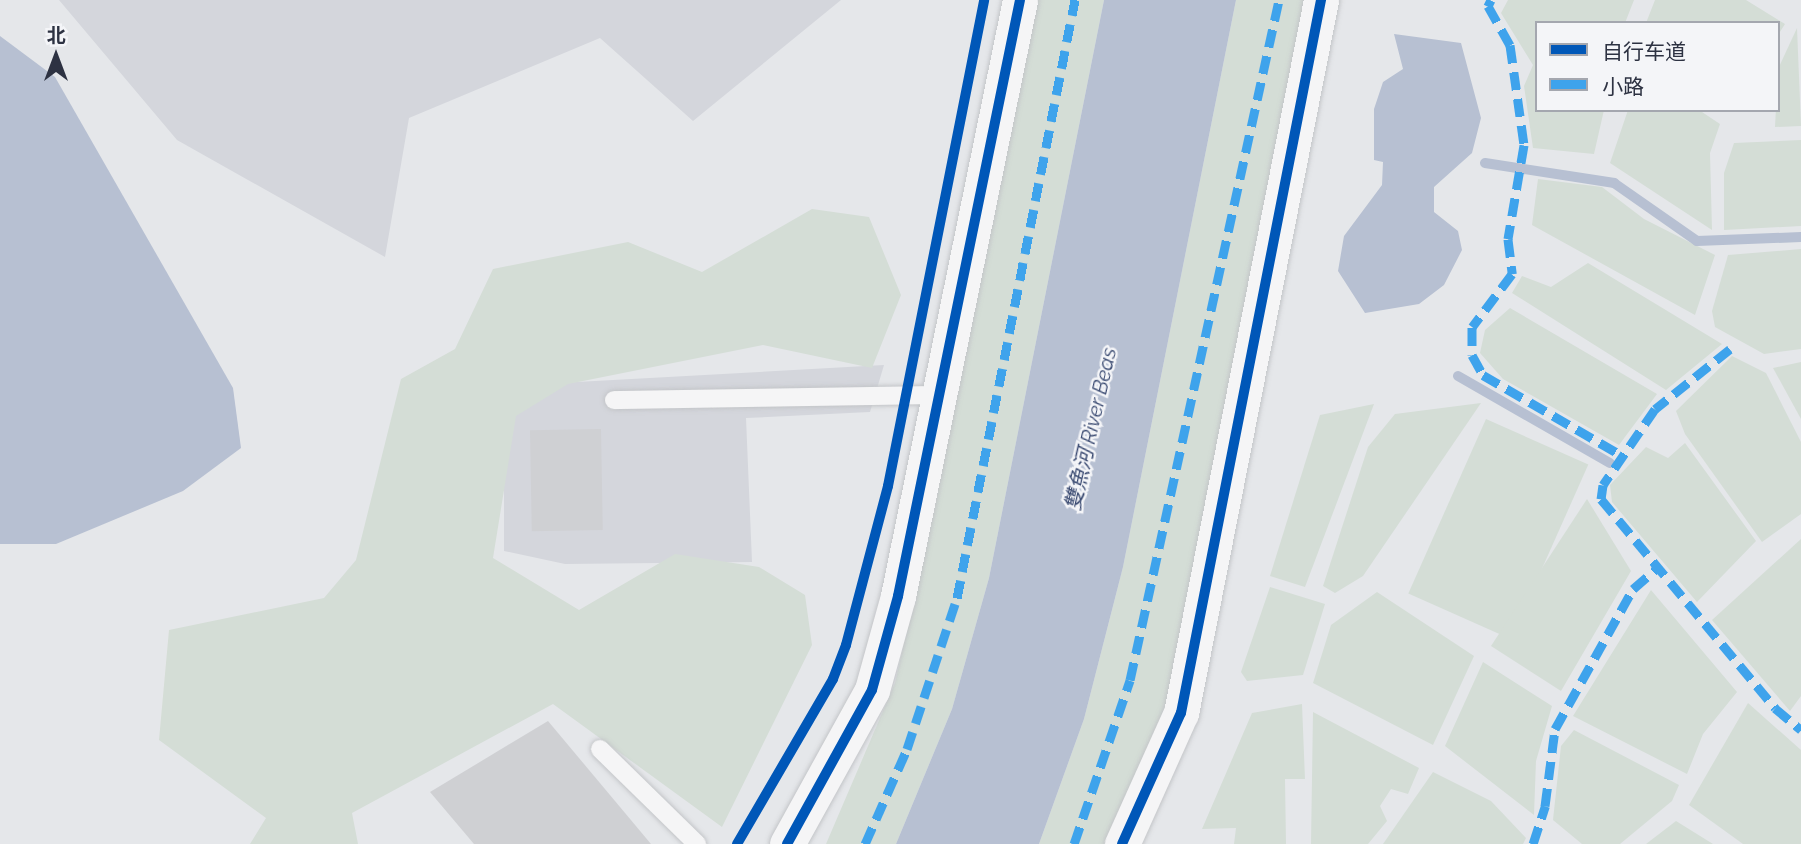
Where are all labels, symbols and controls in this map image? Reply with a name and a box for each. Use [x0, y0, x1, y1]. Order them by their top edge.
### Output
north arrow [21, 21, 91, 91]
legend [1535, 21, 1780, 112]
text: 北 [46, 24, 66, 46]
text: 自行车道 [1602, 39, 1686, 64]
text: 小路 [1602, 74, 1644, 99]
water label: 雙魚河 River Beas [1060, 345, 1122, 513]

